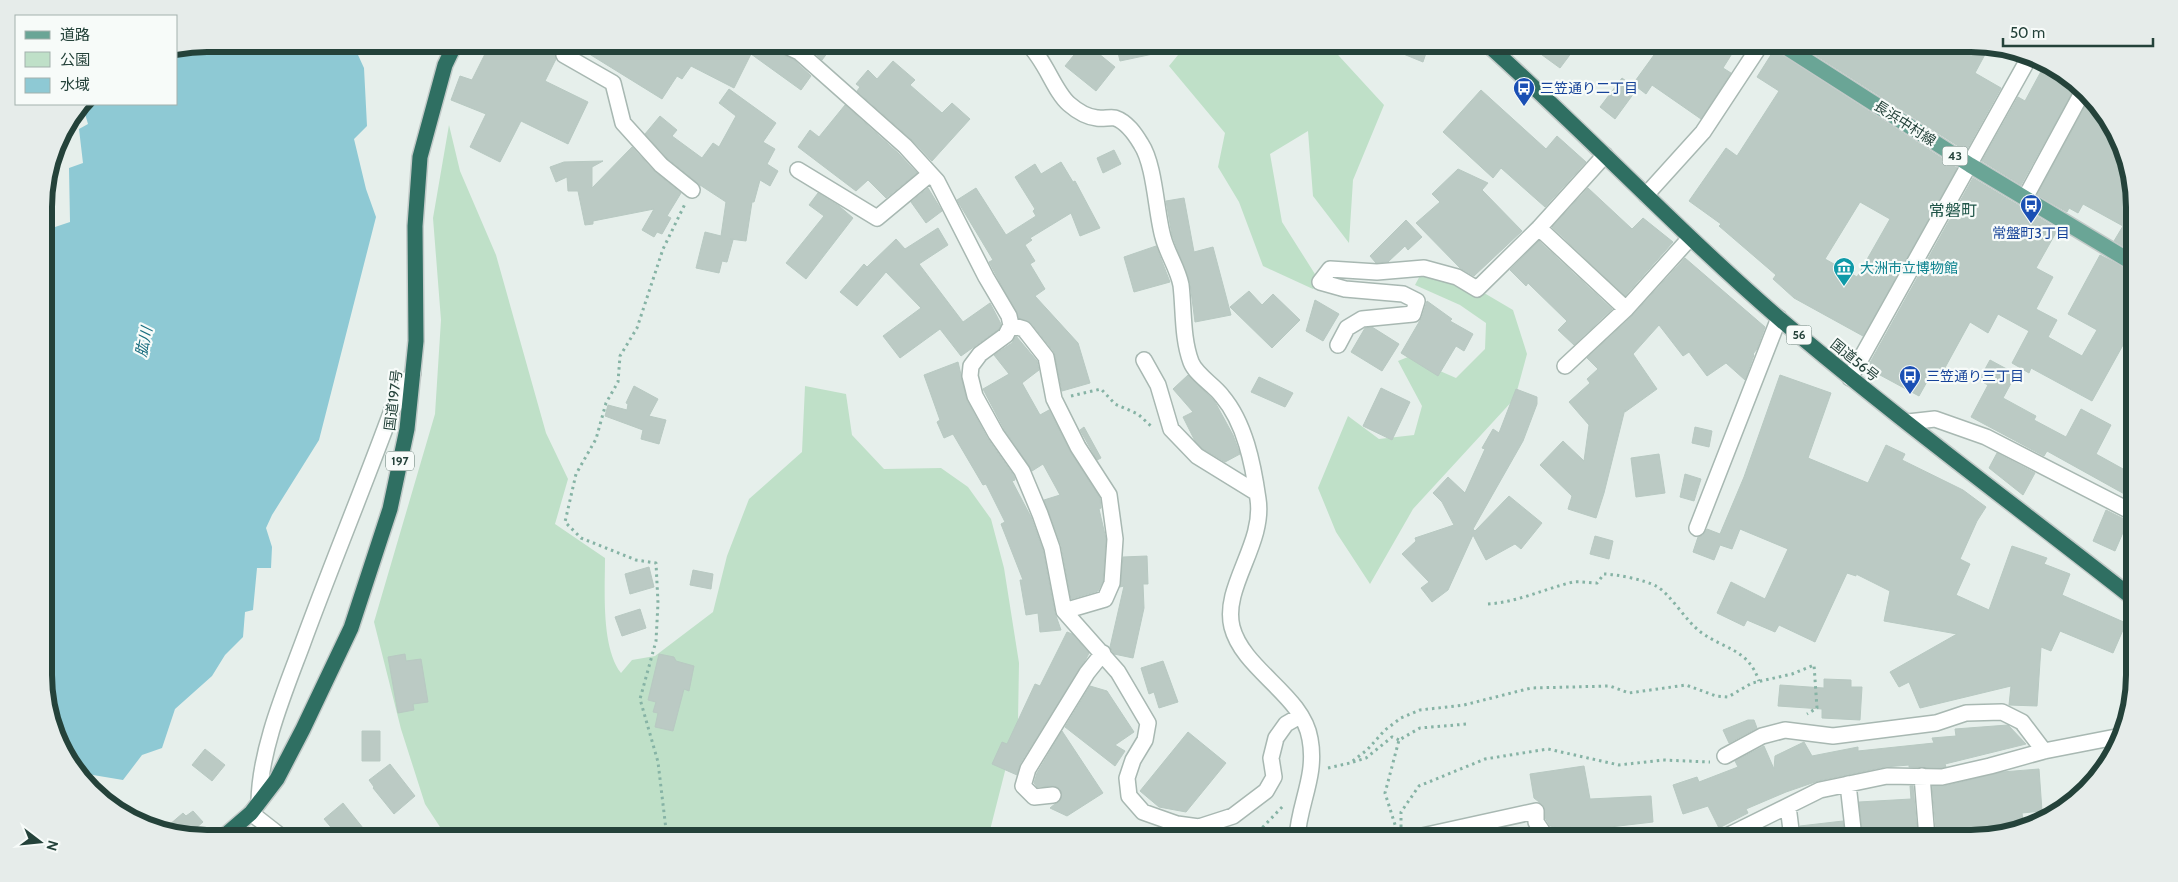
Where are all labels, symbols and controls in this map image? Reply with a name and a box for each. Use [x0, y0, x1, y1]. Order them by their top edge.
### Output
legend [15, 15, 178, 105]
scale bar [2003, 15, 2153, 47]
text: 50 m [2010, 24, 2045, 42]
text: 道路 [60, 26, 90, 44]
text: 公園 [60, 51, 90, 69]
text: 水域 [60, 76, 90, 94]
bus stop icon: 三笠通り二丁目 [1512, 76, 1536, 107]
place label: 三笠通り二丁目 [1540, 79, 1638, 97]
street label: 長浜中村線 [1871, 96, 1939, 150]
road number: 43 [1942, 146, 1968, 166]
bus stop icon: 常盤町3丁目 [2019, 193, 2043, 224]
district label: 常磐町 [1929, 201, 1977, 220]
place label: 常盤町3丁目 [1992, 224, 2070, 242]
museum icon: 大洲市立博物館 [1832, 256, 1856, 287]
place label: 大洲市立博物館 [1860, 259, 1958, 277]
water label: 肱川 [132, 324, 156, 359]
road number: 56 [1786, 326, 1812, 344]
street label: 国道56号 [1827, 335, 1883, 385]
bus stop icon: 三笠通り三丁目 [1898, 364, 1922, 395]
place label: 三笠通り三丁目 [1926, 367, 2024, 385]
street label: 国道197号 [380, 368, 406, 432]
road number: 197 [386, 452, 414, 471]
north arrow [15, 817, 65, 867]
text: N [42, 838, 63, 853]

